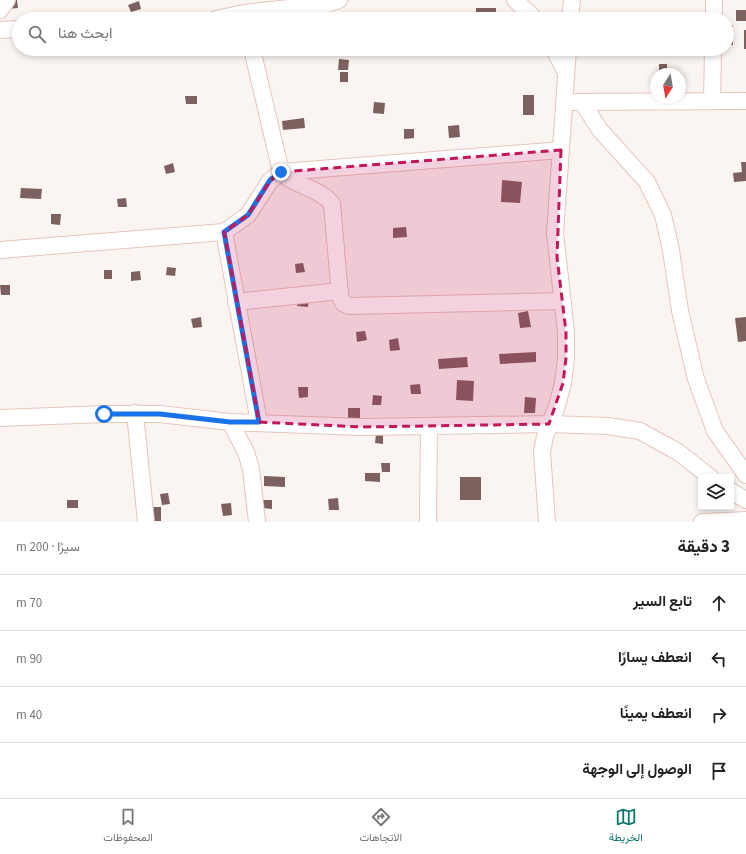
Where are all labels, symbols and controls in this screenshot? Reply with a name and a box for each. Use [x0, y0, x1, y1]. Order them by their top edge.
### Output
search box [12, 12, 734, 56]
icon: search [26, 23, 48, 45]
text: ابحث هنا [58, 23, 112, 44]
north arrow [650, 68, 686, 104]
route end [272, 163, 290, 181]
route start [95, 405, 113, 423]
map controls [698, 474, 734, 510]
button: layers [698, 474, 734, 510]
text: 3 دقيقة [678, 535, 730, 559]
text: سيرًا · 200 m [16, 538, 80, 556]
text: تابع السير [633, 591, 692, 612]
icon: ahead [708, 592, 730, 614]
text: 70 m [16, 594, 42, 612]
text: انعطف يسارًا [618, 647, 692, 668]
icon: left [708, 648, 730, 670]
text: 90 m [16, 650, 42, 668]
text: انعطف يمينًا [620, 703, 692, 724]
icon: right [708, 704, 730, 726]
text: 40 m [16, 706, 42, 724]
text: الوصول إلى الوجهة [582, 759, 692, 780]
icon: arrive [708, 760, 730, 782]
tab: المحفوظات [103, 806, 153, 847]
tab: الاتجاهات [359, 806, 402, 847]
tab: الخريطة [609, 806, 643, 847]

